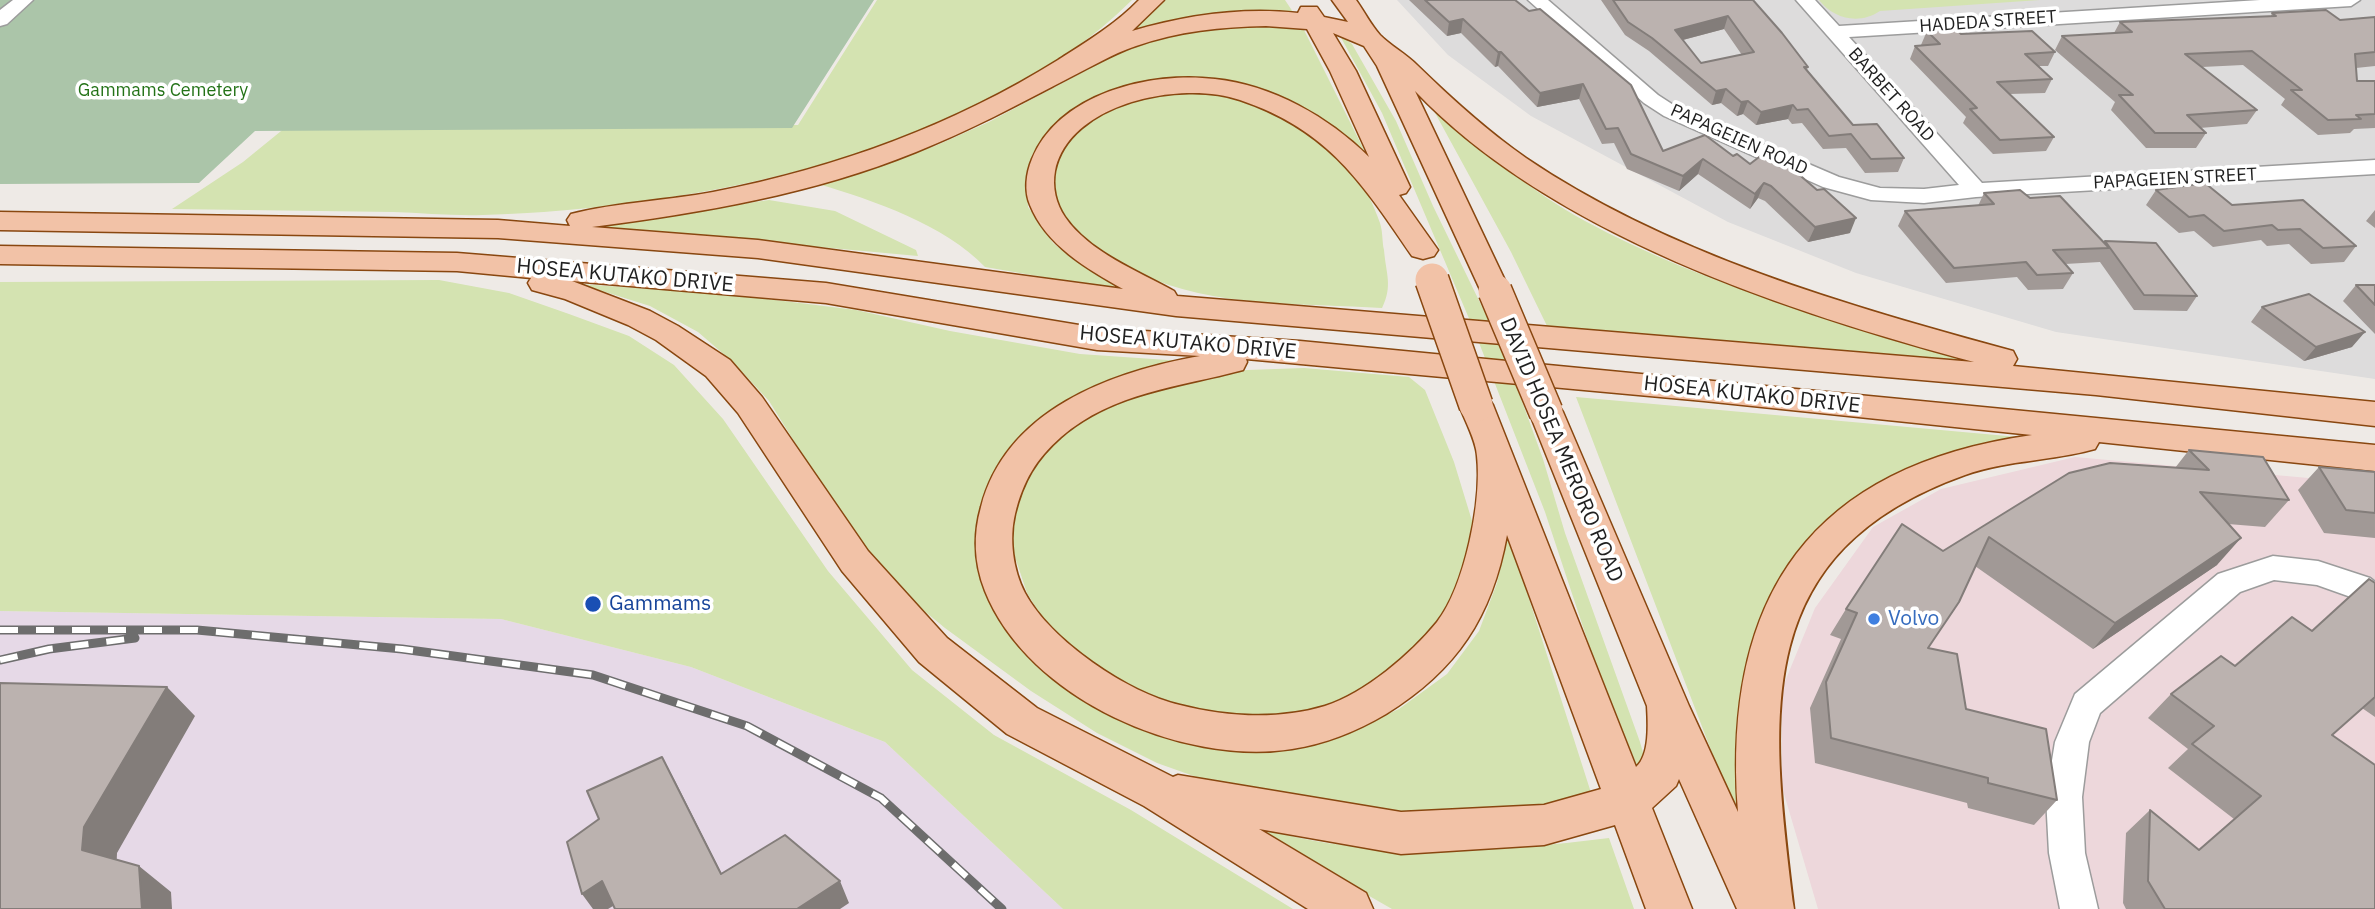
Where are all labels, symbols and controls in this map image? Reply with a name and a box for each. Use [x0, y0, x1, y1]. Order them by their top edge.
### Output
street label: HADEDA STREET [1919, 6, 2057, 38]
street label: BARBET ROAD [1843, 44, 1939, 146]
park label: Gammams Cemetery [78, 80, 248, 102]
street label: PAPAGEIEN ROAD [1667, 100, 1811, 180]
street label: PAPAGEIEN STREET [2093, 164, 2257, 194]
street label: HOSEA KUTAKO DRIVE [515, 254, 735, 298]
street label: DAVID HOSEA MERORO ROAD [1494, 314, 1628, 586]
street label: HOSEA KUTAKO DRIVE [1078, 321, 1298, 365]
street label: HOSEA KUTAKO DRIVE [1642, 371, 1862, 419]
place label: Gammams [609, 591, 711, 617]
marker: Gammams [583, 594, 603, 614]
place label: Volvo [1888, 606, 1939, 632]
marker: Volvo [1866, 611, 1882, 627]

